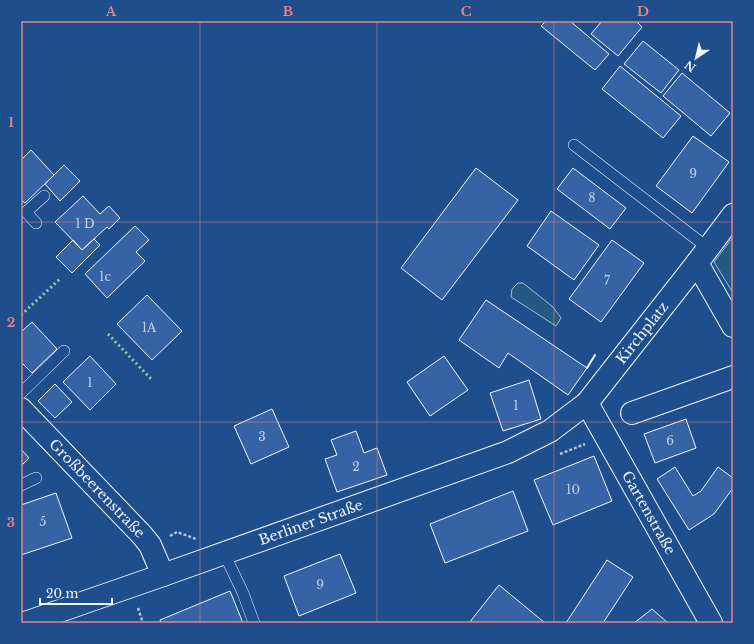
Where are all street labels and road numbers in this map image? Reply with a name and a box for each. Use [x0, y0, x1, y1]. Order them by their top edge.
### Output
street label: Kirchplatz [612, 298, 672, 368]
street label: Großbeerenstraße [45, 435, 149, 542]
street label: Gartenstraße [618, 468, 680, 558]
street label: Berliner Straße [256, 496, 365, 549]

